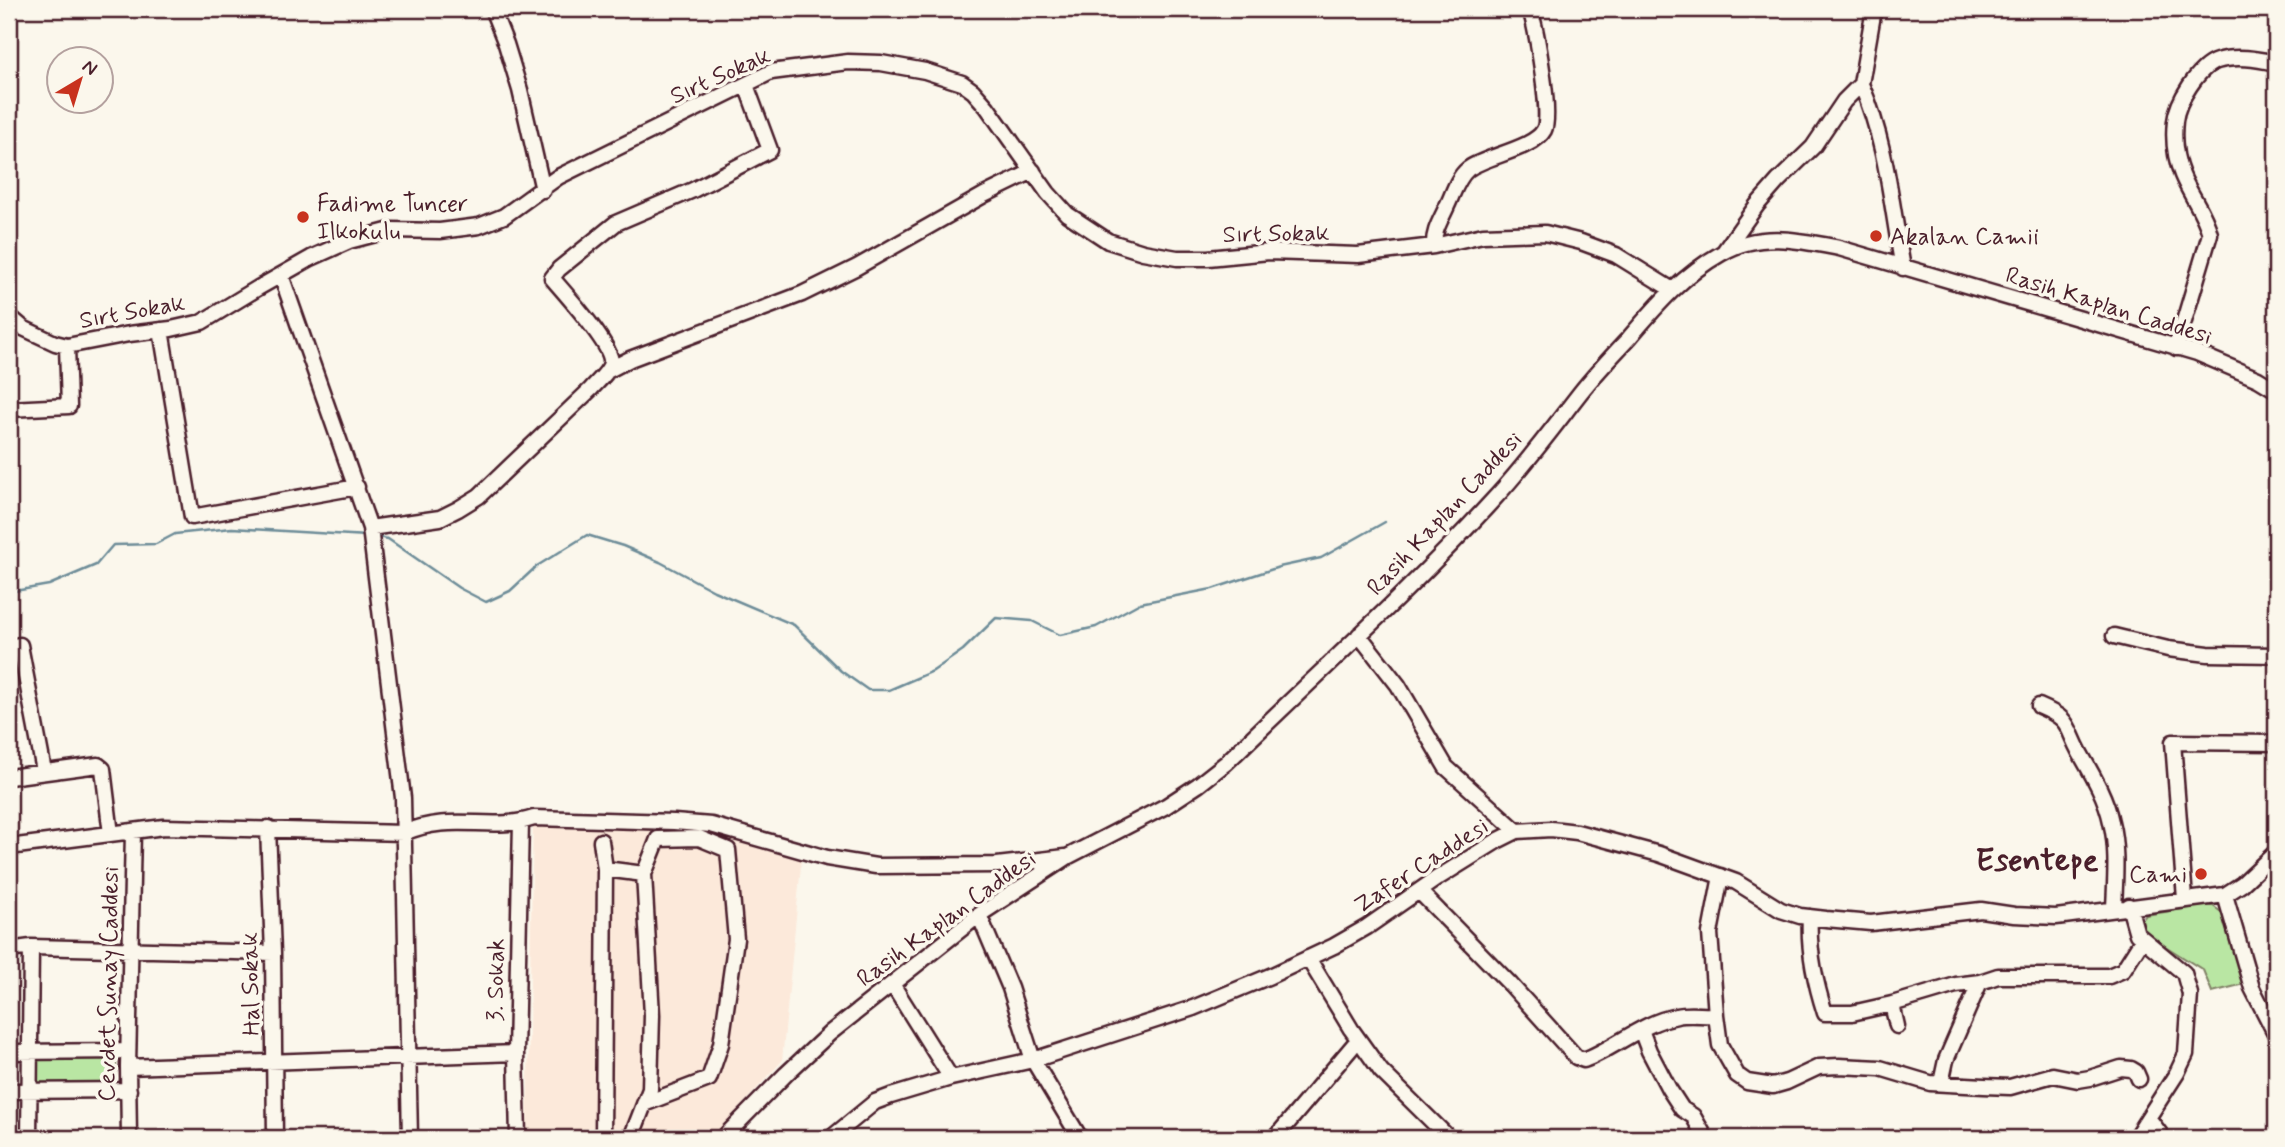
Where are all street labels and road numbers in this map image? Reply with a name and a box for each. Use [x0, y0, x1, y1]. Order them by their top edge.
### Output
street label: Sırt Sokak [666, 41, 776, 112]
street label: Sırt Sokak [1222, 218, 1330, 251]
street label: Rasih Kaplan Caddesi [2002, 260, 2216, 353]
street label: Sırt Sokak [77, 288, 187, 337]
street label: Rasih Kaplan Caddesi [1361, 425, 1530, 603]
street label: Zafer Caddesi [1349, 811, 1495, 921]
street label: Rasih Kaplan Caddesi [851, 844, 1043, 995]
street label: Cevdet Sunay Caddesi [92, 866, 127, 1102]
street label: Hal Sokak [235, 932, 268, 1036]
street label: 3. Sokak [480, 938, 513, 1022]

